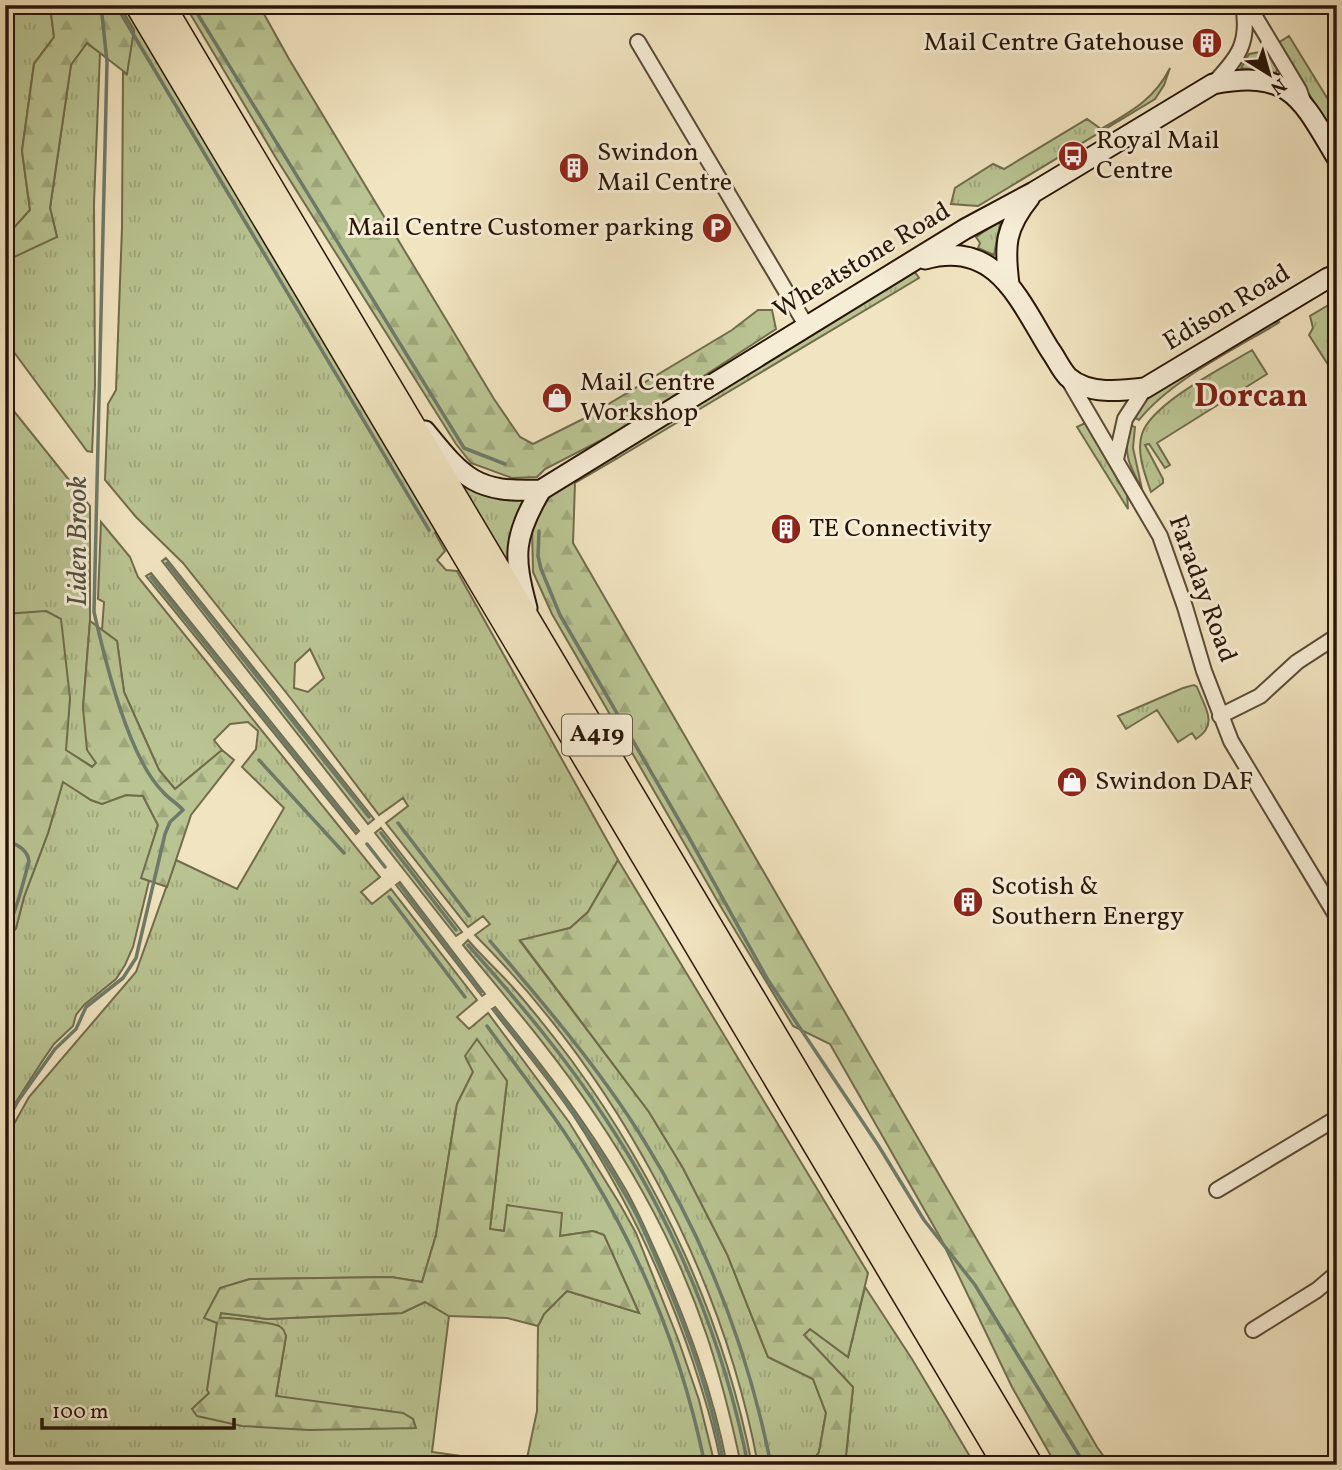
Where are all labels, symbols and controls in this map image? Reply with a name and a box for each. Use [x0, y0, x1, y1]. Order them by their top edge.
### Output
place label: Mail Centre Gatehouse [923, 25, 1184, 61]
building icon: Mail Centre Gatehouse [1190, 26, 1224, 60]
north arrow [1234, 38, 1304, 108]
text: N [1265, 71, 1291, 101]
place label: Royal Mail Centre [1096, 123, 1220, 189]
place label: Swindon Mail Centre [597, 135, 732, 201]
bus stop icon: Royal Mail Centre [1056, 139, 1090, 173]
building icon: Swindon Mail Centre [557, 151, 591, 185]
street label: Wheatstone Road [767, 194, 957, 328]
place label: Mail Centre Customer parking [347, 210, 694, 246]
parking icon: Mail Centre Customer parking [700, 211, 734, 245]
street label: Edison Road [1157, 256, 1297, 360]
place label: Mail Centre Workshop [580, 365, 715, 431]
district label: Dorcan [1194, 375, 1308, 421]
shop icon: Mail Centre Workshop [540, 381, 574, 415]
water label: Liden Brook [59, 476, 98, 606]
street label: Faraday Road [1159, 510, 1245, 668]
place label: TE Connectivity [809, 511, 992, 547]
building icon: TE Connectivity [769, 512, 803, 546]
road number: A419 [562, 714, 632, 756]
place label: Swindon DAF [1095, 764, 1253, 800]
shop icon: Swindon DAF [1055, 765, 1089, 799]
place label: Scotish & Southern Energy [991, 869, 1184, 935]
building icon: Scotish & Southern Energy [951, 885, 985, 919]
scale bar [42, 1386, 234, 1430]
text: 100 m [52, 1398, 109, 1427]

